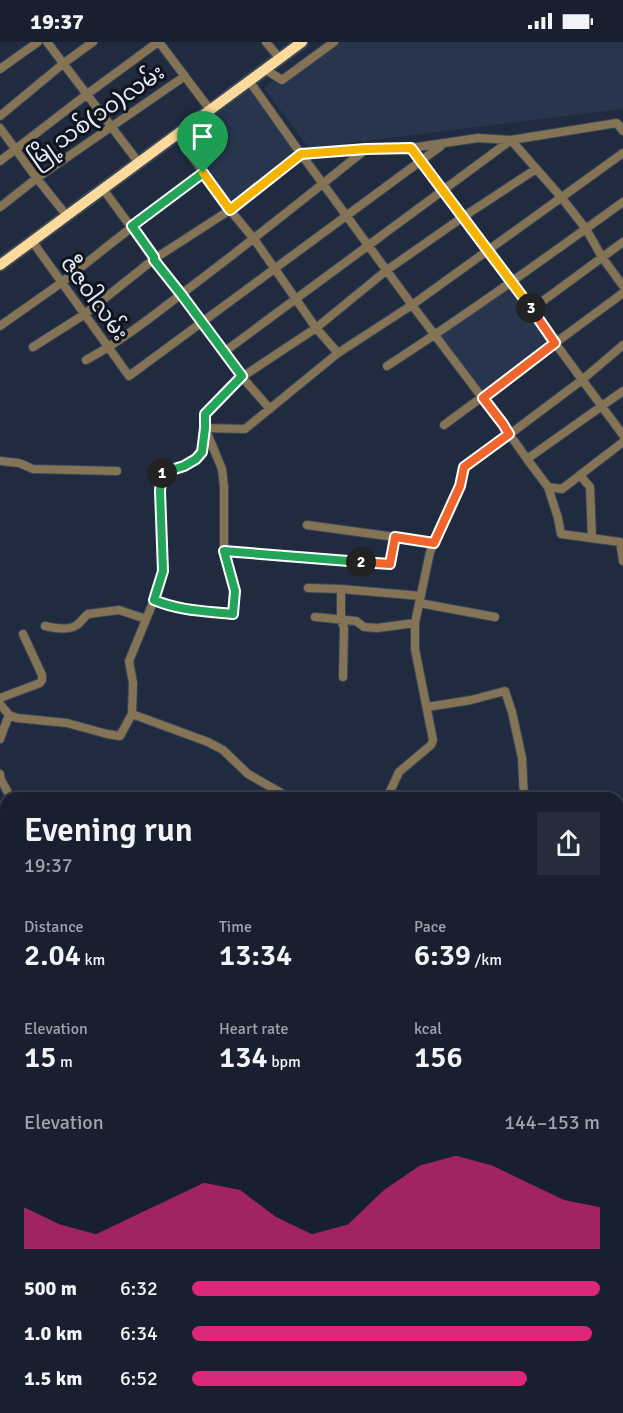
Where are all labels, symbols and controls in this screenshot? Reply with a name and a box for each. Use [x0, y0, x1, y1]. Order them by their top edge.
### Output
text: 19:37 [30, 8, 84, 35]
street label: မြို့သစ်(၁၀)လမ်း [22, 57, 172, 176]
pin [177, 111, 228, 173]
icon: arrive [186, 120, 219, 153]
street label: ဇီဇဝါလမ်း [55, 250, 136, 346]
pin: 3 [516, 293, 546, 323]
text: 3 [527, 298, 535, 318]
pin: 1 [147, 458, 177, 488]
text: 1 [158, 463, 166, 483]
pin: 2 [346, 547, 376, 577]
text: 2 [357, 552, 365, 572]
text: Evening run [24, 810, 193, 851]
button: share [537, 812, 600, 875]
text: 19:37 [24, 853, 73, 878]
text: Distance [24, 917, 84, 937]
text: Time [219, 917, 252, 937]
text: Pace [414, 917, 446, 937]
text: 2.04 [24, 937, 81, 974]
text: 13:34 [219, 937, 292, 974]
text: 6:39 [414, 937, 471, 974]
text: km [81, 950, 105, 970]
text: /km [471, 950, 502, 970]
text: Elevation [24, 1019, 88, 1039]
text: Heart rate [219, 1019, 288, 1039]
text: kcal [414, 1019, 442, 1039]
text: 15 [24, 1039, 56, 1076]
text: 134 [219, 1039, 268, 1076]
text: 156 [414, 1039, 463, 1076]
text: m [56, 1052, 73, 1072]
text: bpm [268, 1052, 301, 1072]
text: Elevation [24, 1110, 104, 1135]
text: 144–153 m [504, 1110, 600, 1135]
text: 500 m [24, 1276, 77, 1301]
text: 6:32 [120, 1276, 158, 1301]
text: 1.0 km [24, 1321, 82, 1346]
text: 6:34 [120, 1321, 158, 1346]
text: 1.5 km [24, 1366, 82, 1391]
text: 6:52 [120, 1366, 158, 1391]

